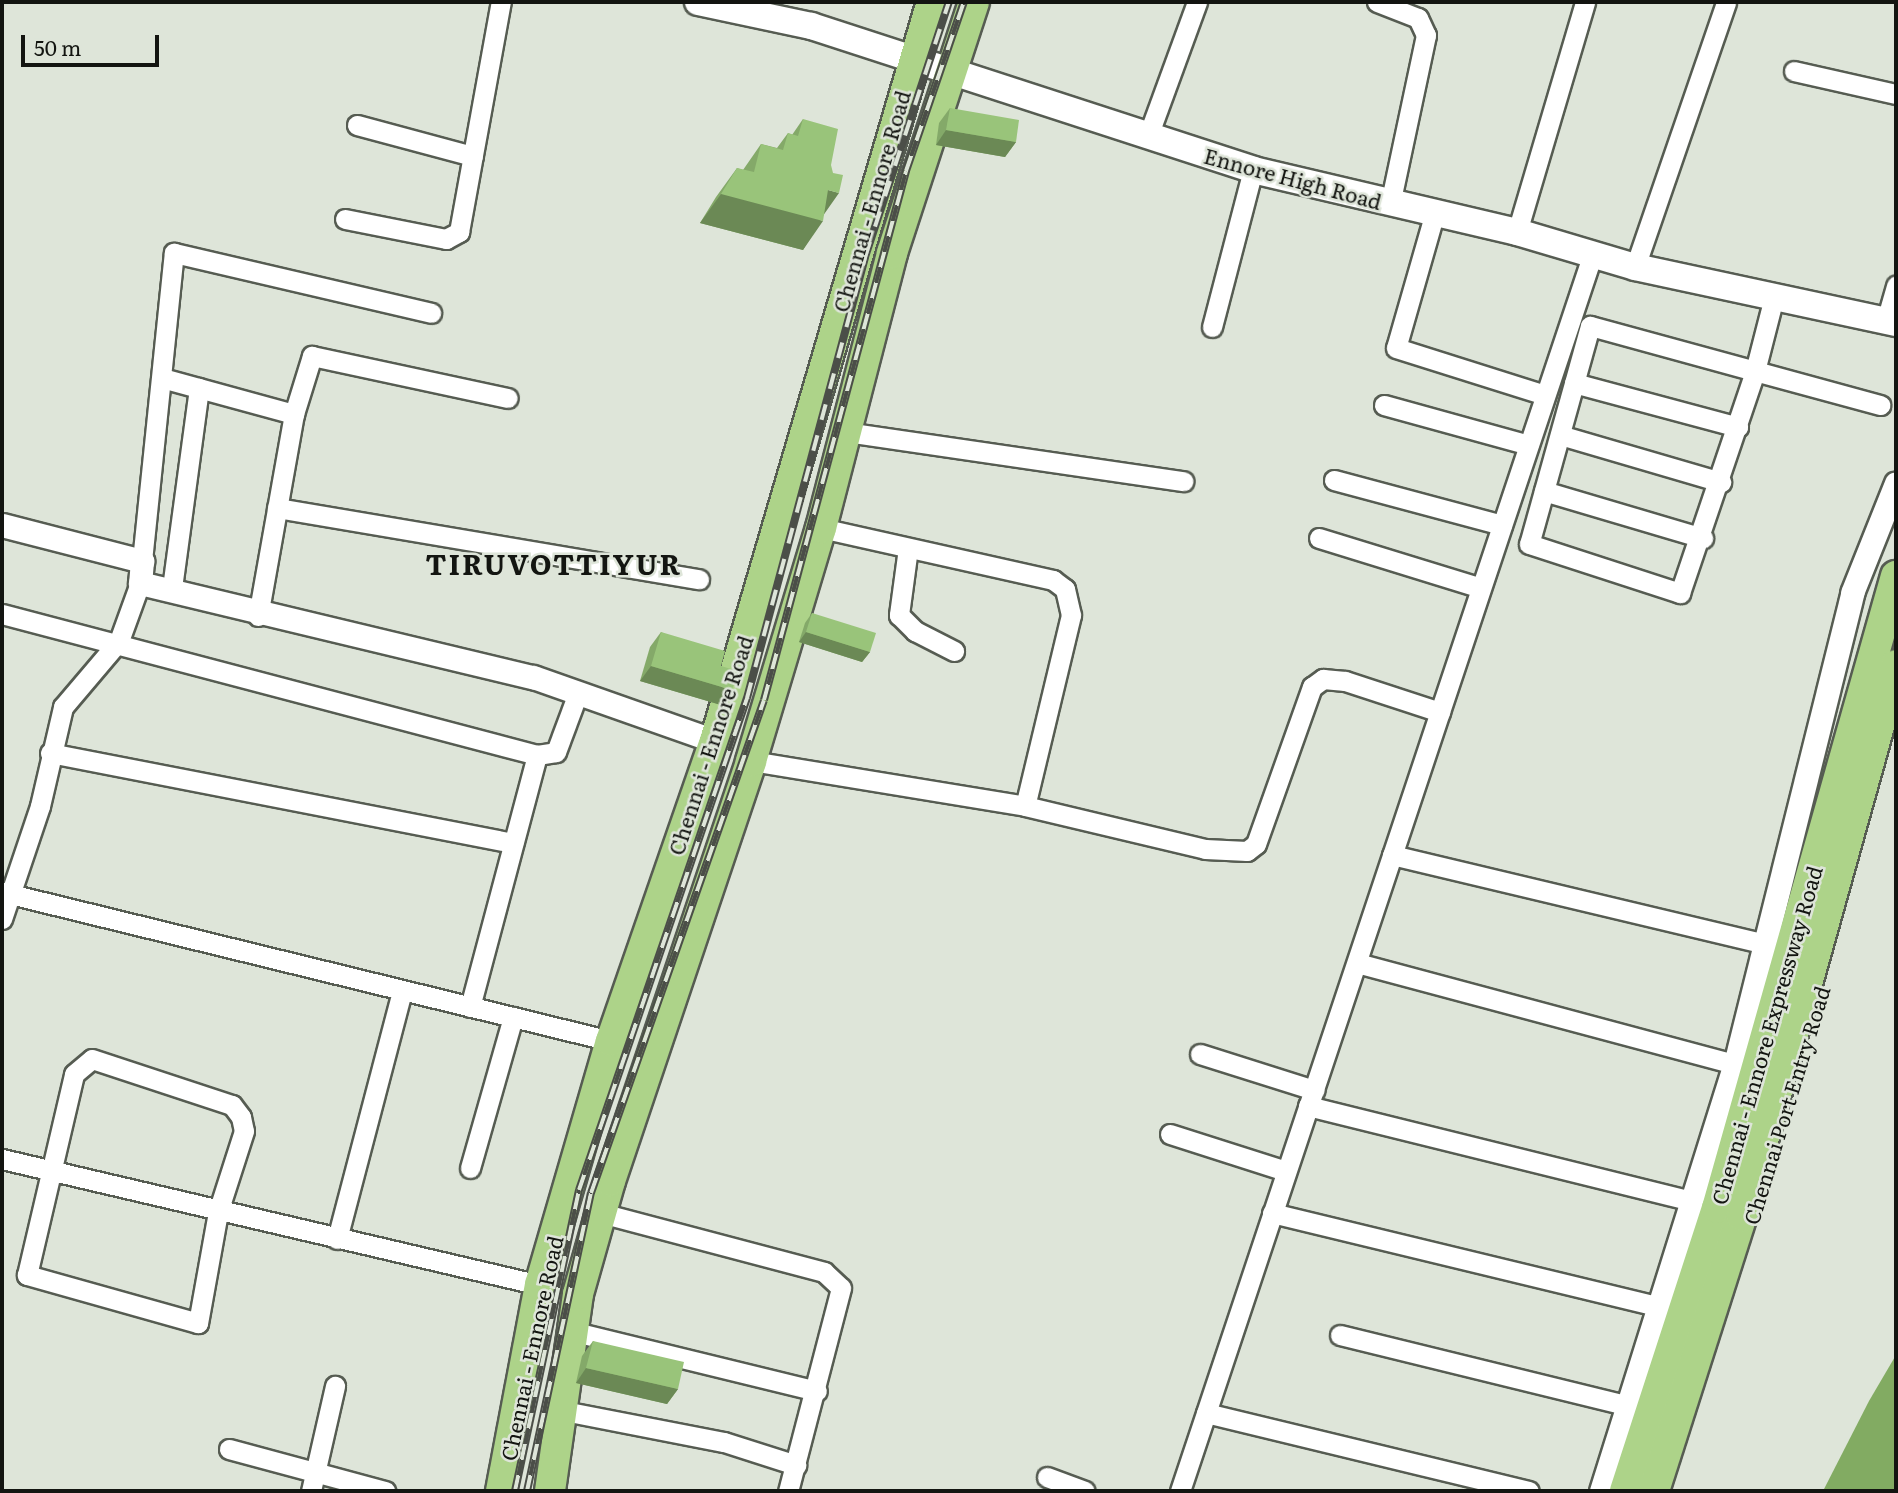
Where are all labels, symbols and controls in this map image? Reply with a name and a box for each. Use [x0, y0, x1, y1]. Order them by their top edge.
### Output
scale bar [24, 21, 163, 65]
text: 50 m [34, 31, 81, 62]
street label: Chennai - Ennore Road [827, 87, 915, 315]
street label: Ennore High Road [1201, 142, 1385, 214]
district label: TIRUVOTTIYUR [427, 546, 681, 580]
street label: Chennai - Ennore Road [663, 632, 757, 858]
street label: Chennai - Ennore Expressway Road [1706, 863, 1826, 1207]
street label: Chennai Port Entry Road [1738, 983, 1834, 1227]
street label: Chennai - Ennore Road [495, 1233, 567, 1463]

